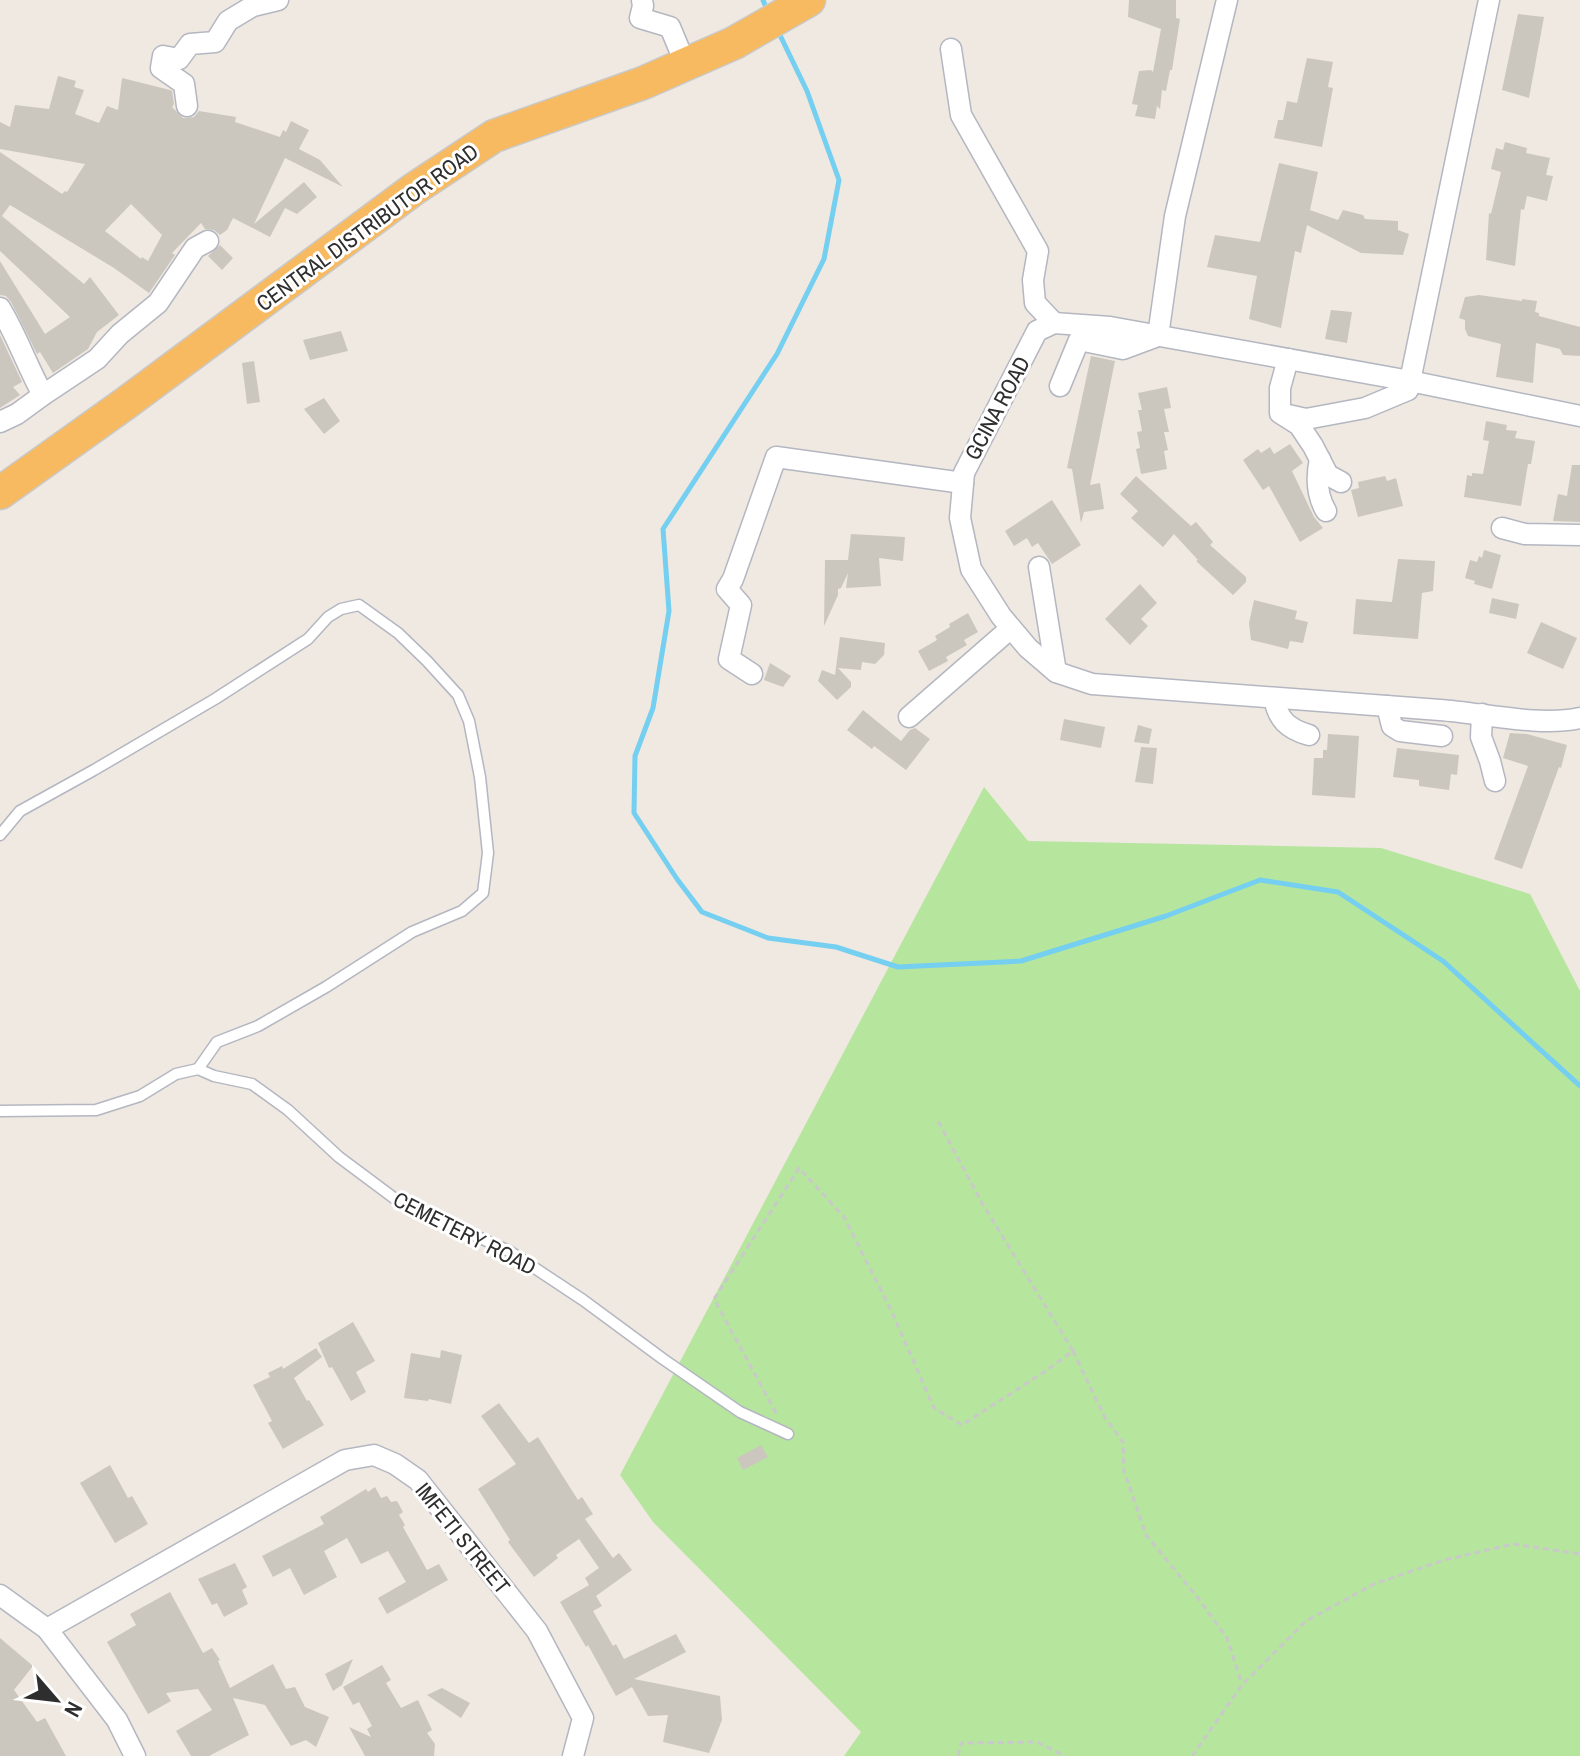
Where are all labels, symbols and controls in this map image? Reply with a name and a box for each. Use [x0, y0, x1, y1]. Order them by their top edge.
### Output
street label: CENTRAL DISTRIBUTOR ROAD [250, 136, 484, 318]
street label: GCINA ROAD [957, 351, 1037, 465]
street label: CEMETERY ROAD [388, 1184, 542, 1282]
street label: IMFETI STREET [409, 1476, 517, 1600]
north arrow [16, 1660, 96, 1740]
text: N [57, 1697, 90, 1722]

